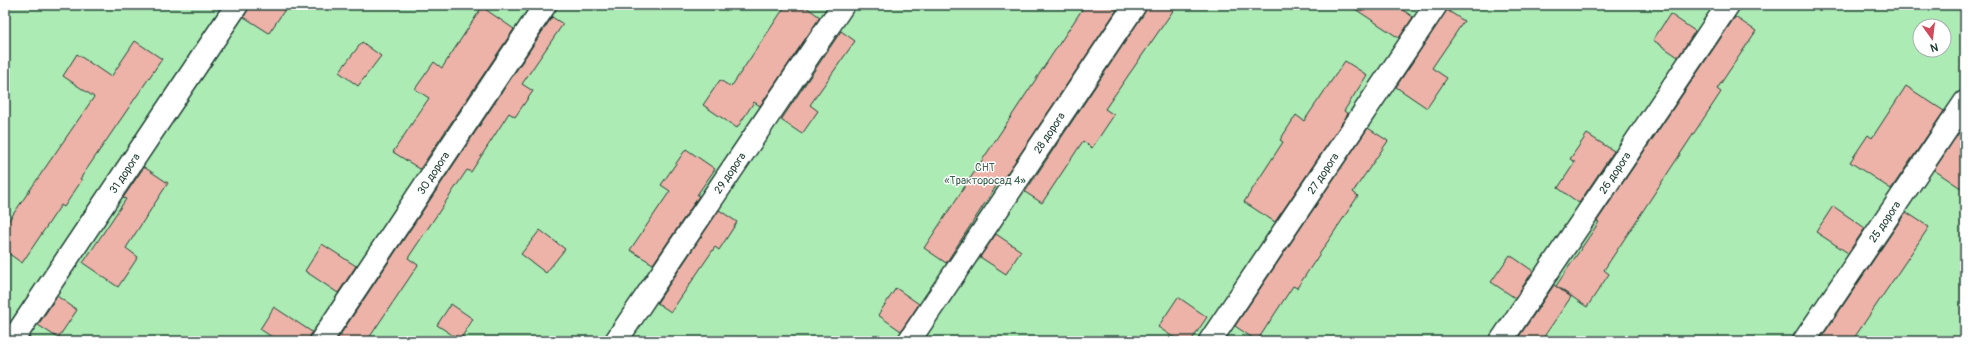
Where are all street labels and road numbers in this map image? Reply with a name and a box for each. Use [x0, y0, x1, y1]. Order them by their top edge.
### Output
street label: 28 дорога [1031, 110, 1068, 156]
street label: 30 дорога [415, 149, 452, 197]
street label: 29 дорога [712, 150, 749, 196]
street label: 26 дорога [1596, 150, 1634, 196]
street label: 31 дорога [107, 151, 143, 196]
street label: 27 дорога [1305, 151, 1342, 197]
street label: 25 дорога [1866, 199, 1903, 245]

